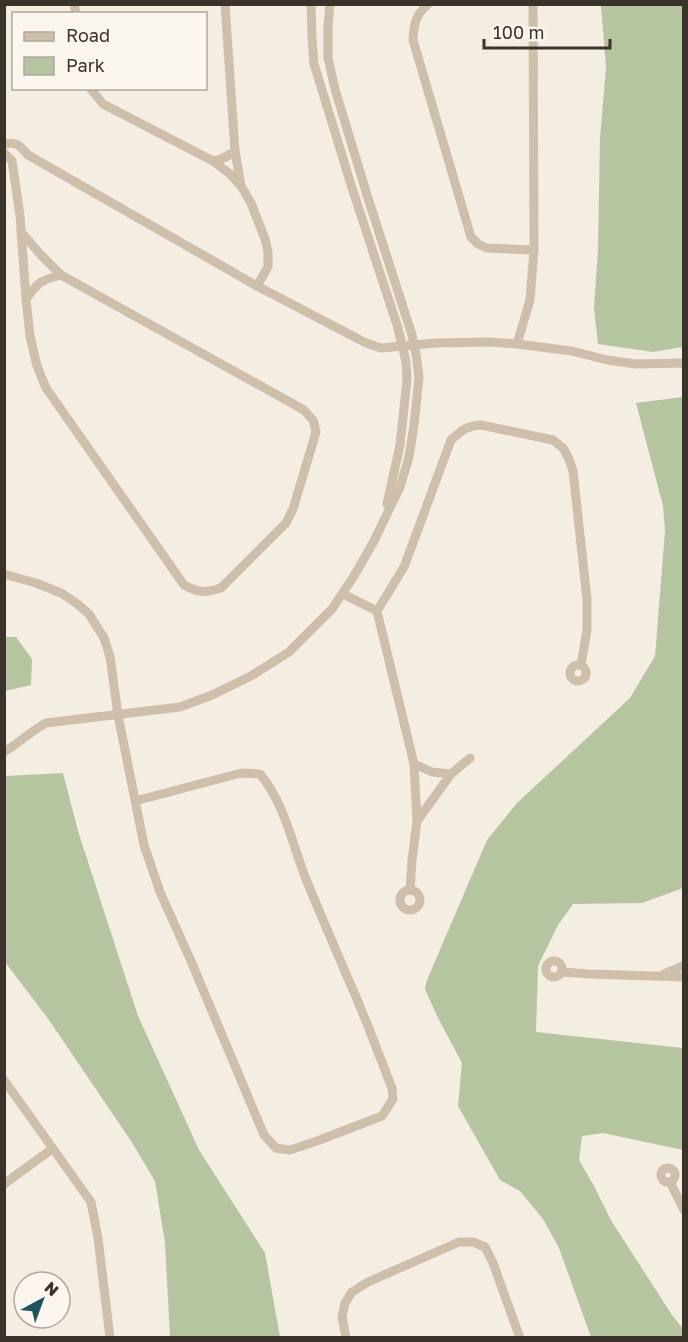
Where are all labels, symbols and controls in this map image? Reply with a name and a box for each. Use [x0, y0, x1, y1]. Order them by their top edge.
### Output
legend [12, 12, 207, 90]
scale bar [484, 12, 610, 50]
text: 100 m [493, 21, 544, 43]
text: Road [66, 24, 110, 46]
text: Park [66, 54, 105, 76]
north arrow [12, 1270, 72, 1330]
text: N [41, 1277, 63, 1300]

